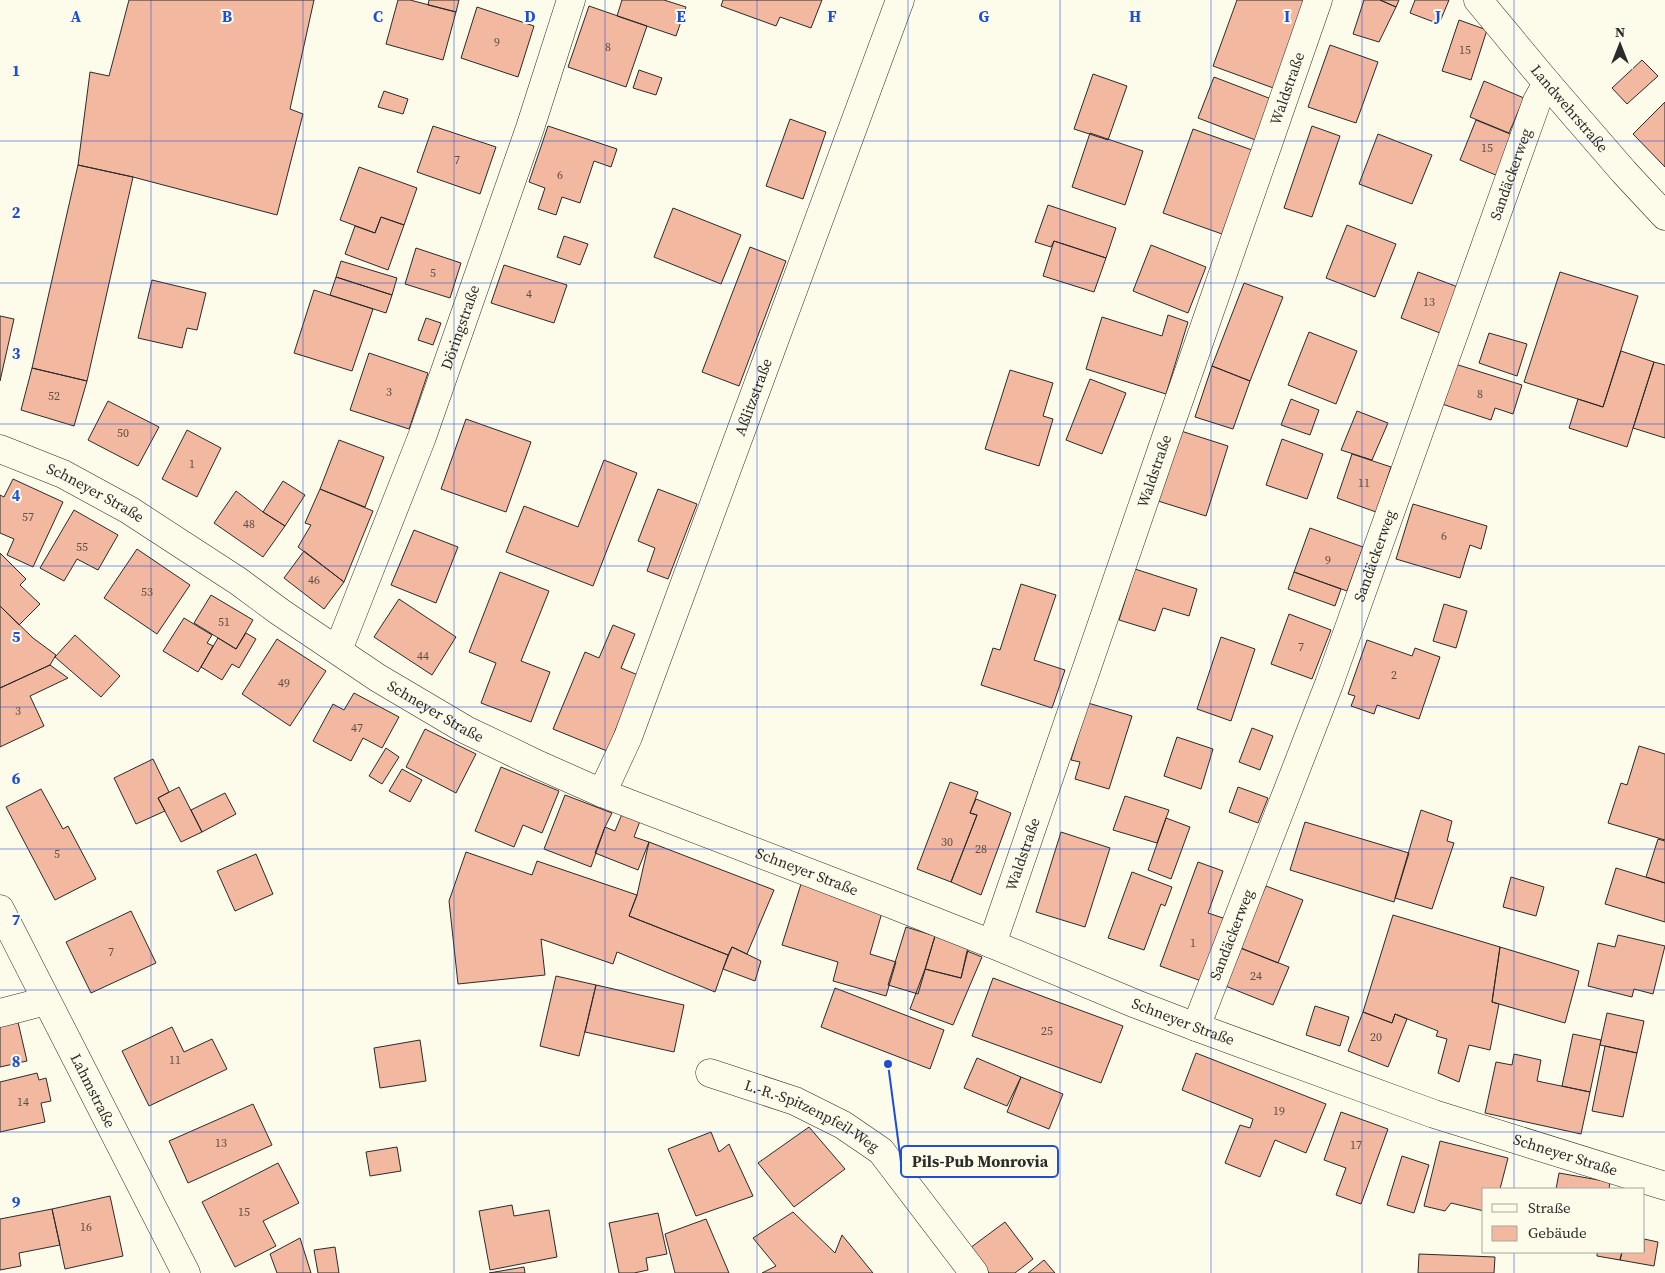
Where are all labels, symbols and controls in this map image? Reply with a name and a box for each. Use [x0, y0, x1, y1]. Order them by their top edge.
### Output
text: A [71, 5, 82, 27]
text: B [222, 5, 233, 27]
text: C [373, 5, 383, 27]
text: D [524, 5, 536, 27]
text: E [676, 5, 686, 27]
text: F [827, 5, 837, 27]
text: G [979, 5, 990, 27]
text: H [1129, 5, 1141, 27]
text: I [1284, 5, 1290, 27]
text: J [1434, 5, 1441, 27]
north arrow [1595, 20, 1645, 70]
text: N [1615, 22, 1625, 42]
house number: 9 [494, 34, 500, 50]
house number: 8 [605, 39, 611, 55]
house number: 15 [1459, 42, 1471, 58]
street label: Waldstraße [1264, 49, 1309, 128]
text: 1 [12, 59, 20, 81]
street label: Landwehrstraße [1526, 60, 1614, 157]
street label: Sandäckerweg [1484, 125, 1536, 223]
house number: 15 [1481, 140, 1493, 156]
house number: 7 [454, 152, 460, 168]
house number: 6 [557, 167, 563, 183]
text: 2 [12, 201, 21, 223]
house number: 5 [430, 265, 436, 281]
street label: Döringstraße [435, 282, 484, 372]
house number: 4 [526, 286, 532, 302]
house number: 13 [1423, 294, 1435, 310]
text: 3 [12, 342, 21, 364]
street label: Aßlitzstraße [729, 355, 777, 439]
house number: 3 [386, 384, 392, 400]
house number: 8 [1477, 386, 1483, 402]
house number: 52 [48, 388, 60, 404]
house number: 50 [117, 425, 129, 441]
street label: Waldstraße [1132, 431, 1176, 510]
house number: 1 [189, 456, 195, 472]
street label: Schneyer Straße [44, 458, 149, 527]
house number: 11 [1358, 475, 1370, 491]
text: 4 [12, 484, 21, 506]
street label: Sandäckerweg [1348, 507, 1400, 604]
house number: 57 [22, 509, 34, 525]
house number: 48 [243, 516, 255, 532]
house number: 6 [1441, 528, 1447, 544]
house number: 55 [76, 539, 88, 555]
house number: 9 [1325, 552, 1331, 568]
house number: 46 [308, 572, 320, 588]
house number: 53 [141, 584, 153, 600]
house number: 51 [218, 614, 230, 630]
text: 5 [12, 625, 21, 647]
house number: 7 [1298, 639, 1304, 655]
house number: 44 [417, 648, 429, 664]
house number: 2 [1391, 667, 1397, 683]
house number: 49 [278, 675, 290, 691]
street label: Schneyer Straße [384, 675, 488, 747]
house number: 3 [15, 703, 21, 719]
house number: 47 [351, 720, 363, 736]
text: 6 [12, 767, 21, 789]
street label: Waldstraße [1000, 814, 1045, 893]
house number: 30 [941, 834, 953, 850]
house number: 28 [975, 841, 987, 857]
street label: Schneyer Straße [753, 842, 862, 901]
house number: 5 [54, 846, 60, 862]
street label: Sandäckerweg [1204, 886, 1259, 983]
text: 7 [12, 908, 21, 930]
house number: 1 [1190, 935, 1196, 951]
house number: 7 [108, 944, 114, 960]
house number: 24 [1250, 968, 1262, 984]
street label: Schneyer Straße [1129, 992, 1238, 1050]
house number: 25 [1041, 1023, 1053, 1039]
house number: 20 [1370, 1029, 1382, 1045]
text: 8 [12, 1050, 20, 1072]
street label: Lahmstraße [66, 1050, 121, 1132]
house number: 11 [169, 1052, 181, 1068]
street label: L.-R.-Spitzenpfeil-Weg [742, 1074, 884, 1157]
house number: 14 [17, 1094, 29, 1110]
house number: 19 [1273, 1103, 1285, 1119]
street label: Schneyer Straße [1511, 1128, 1621, 1181]
house number: 13 [215, 1135, 227, 1151]
house number: 17 [1350, 1137, 1362, 1153]
callout: Pils-Pub Monrovia [901, 1146, 1058, 1177]
text: Pils-Pub Monrovia [912, 1150, 1049, 1172]
legend [1482, 1188, 1645, 1253]
text: 9 [12, 1191, 21, 1213]
text: Straße [1528, 1197, 1571, 1218]
house number: 15 [238, 1204, 250, 1220]
house number: 16 [80, 1219, 92, 1235]
text: Gebäude [1528, 1222, 1587, 1243]

